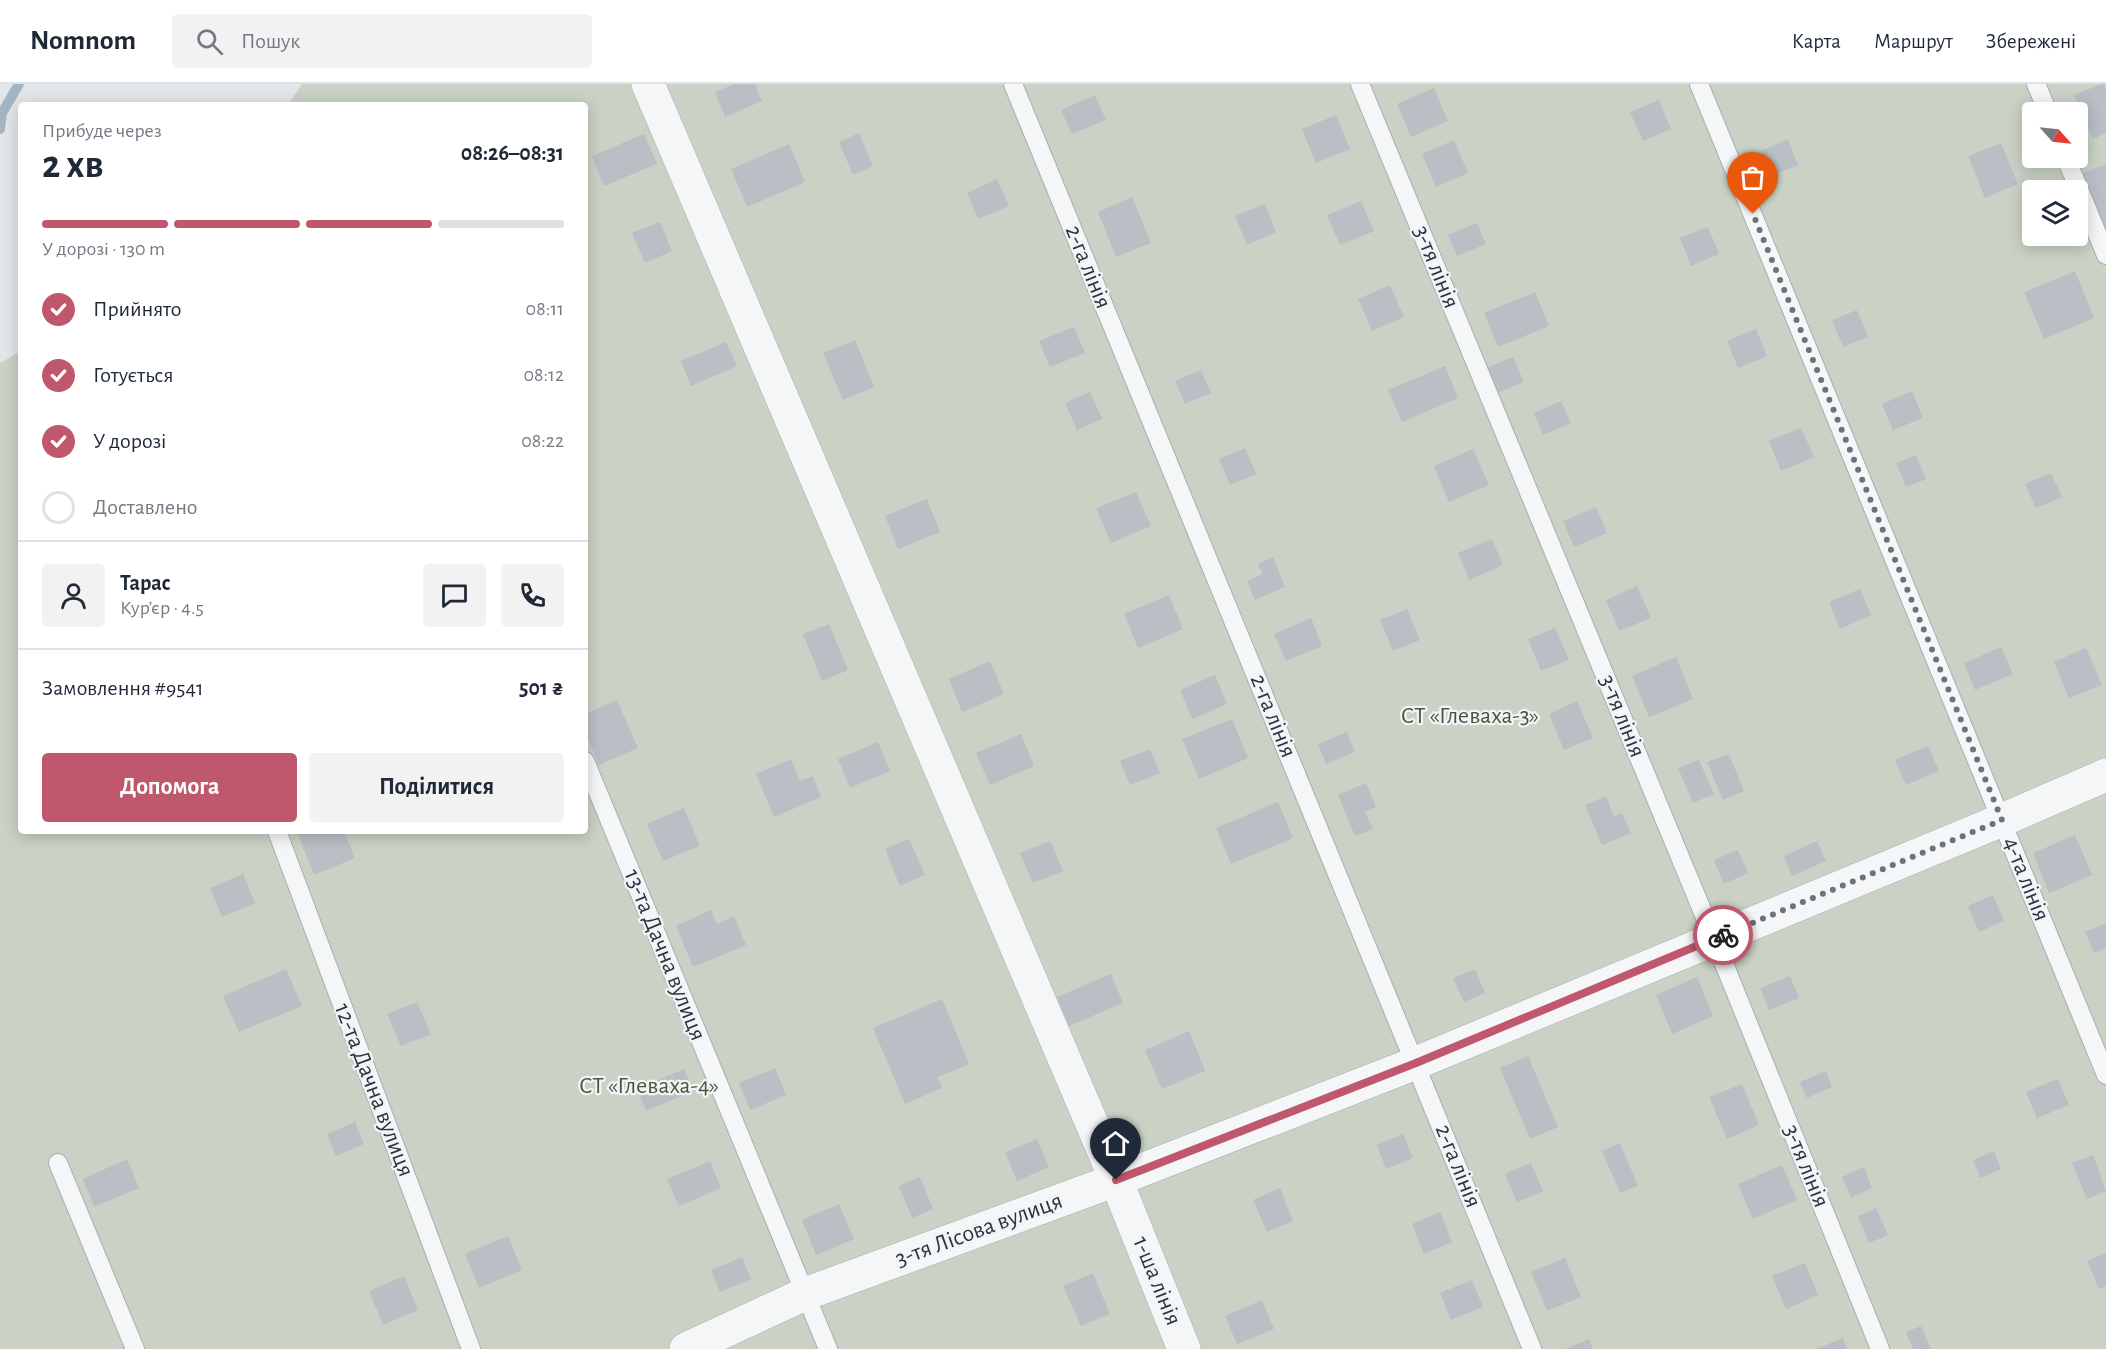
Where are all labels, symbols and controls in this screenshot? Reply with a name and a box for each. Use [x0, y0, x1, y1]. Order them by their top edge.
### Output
search box [172, 14, 592, 68]
icon: search [193, 25, 226, 58]
text: Nomnom [30, 27, 136, 55]
text: Пошук [241, 30, 300, 52]
text: Карта [1792, 31, 1841, 52]
text: Маршрут [1874, 31, 1953, 52]
text: Збережені [1986, 31, 2076, 52]
north arrow [2022, 102, 2088, 168]
map controls [2022, 102, 2088, 246]
text: Прибуде через [42, 121, 162, 141]
text: 08:26–08:31 [461, 142, 564, 164]
text: 2 хв [42, 146, 104, 185]
pin [1727, 152, 1778, 214]
icon: bag [1736, 161, 1769, 194]
button: layers [2022, 180, 2088, 246]
street label: 2-га лінія [1061, 222, 1115, 312]
street label: 3-тя лінія [1409, 222, 1463, 312]
text: У дорозі · 130 m [42, 239, 165, 259]
icon: check [42, 293, 75, 326]
text: Прийнято [93, 298, 181, 320]
text: 08:11 [526, 299, 564, 319]
icon: check [42, 359, 75, 392]
text: Готується [93, 364, 174, 386]
text: 08:12 [523, 365, 564, 385]
icon: check [42, 425, 75, 458]
text: У дорозі [93, 430, 166, 452]
text: 08:22 [521, 431, 564, 451]
text: Доставлено [93, 496, 198, 518]
button: person [42, 564, 105, 627]
button: chat [423, 564, 486, 627]
button: phone [501, 564, 564, 627]
text: Тарас [120, 572, 171, 594]
text: Кур’єр · 4.5 [120, 598, 204, 618]
street label: 2-га лінія [1246, 671, 1300, 761]
street label: 3-тя лінія [1595, 671, 1649, 761]
text: Замовлення #9541 [42, 677, 204, 699]
text: 501 ₴ [519, 677, 564, 699]
park label: СТ «Глеваха-3» [1401, 704, 1539, 728]
button: Допомога [42, 753, 297, 822]
button: Поділитися [309, 753, 564, 822]
street label: 4-та лінія [1998, 834, 2054, 924]
street label: 13-та Дачна вулиця [620, 866, 710, 1044]
courier [1693, 905, 1753, 965]
icon: bike [1707, 919, 1740, 952]
street label: 12-та Дачна вулиця [330, 1000, 418, 1180]
park label: СТ «Глеваха-4» [579, 1074, 719, 1098]
pin [1090, 1118, 1141, 1180]
street label: 2-га лінія [1431, 1121, 1485, 1211]
street label: 3-тя лінія [1779, 1121, 1833, 1211]
icon: home [1099, 1127, 1132, 1160]
street label: 3-тя Лісова вулиця [892, 1189, 1066, 1271]
street label: 1-ша лінія [1128, 1233, 1186, 1329]

